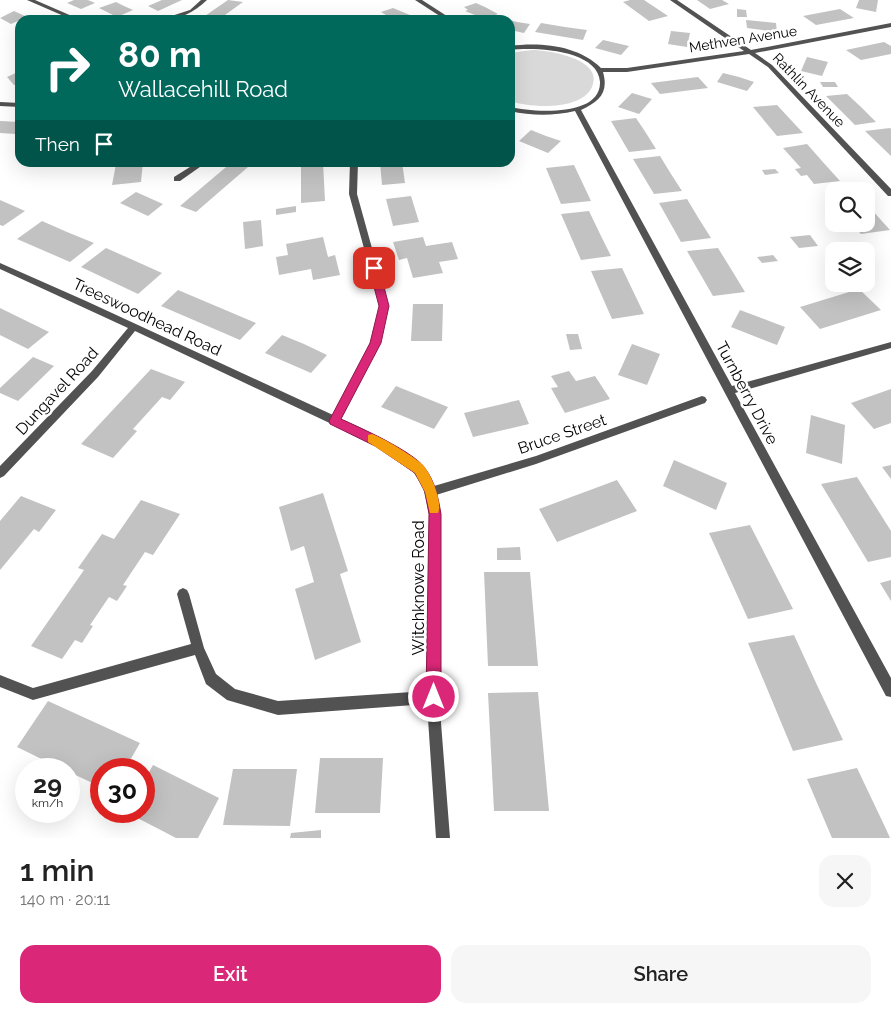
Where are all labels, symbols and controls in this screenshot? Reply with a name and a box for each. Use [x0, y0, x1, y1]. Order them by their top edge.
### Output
street label: Methven Avenue [688, 23, 798, 55]
text: 80 m [118, 34, 202, 75]
icon: right [35, 35, 100, 100]
street label: Rathlin Avenue [770, 50, 848, 130]
text: Wallacehill Road [118, 76, 288, 102]
icon: arrive [90, 130, 118, 158]
text: Then [35, 133, 80, 155]
map controls [825, 182, 875, 292]
button: search [825, 182, 875, 232]
button: layers [825, 242, 875, 292]
pin [353, 247, 395, 289]
icon: arrive [360, 254, 388, 282]
street label: Treeswoodhead Road [70, 274, 224, 360]
street label: Turnberry Drive [712, 338, 782, 448]
street label: Dungavel Road [12, 343, 102, 439]
street label: Bruce Street [515, 410, 609, 458]
street label: Witchknowe Road [409, 520, 428, 656]
position arrow [407, 670, 459, 722]
speed limit sign: 30 [90, 758, 155, 823]
text: 29 [33, 769, 62, 799]
text: km/h [32, 796, 63, 810]
text: 1 min [20, 853, 95, 888]
button: close [819, 855, 871, 907]
text: 140 m · 20:11 [20, 890, 110, 909]
button: Exit [20, 945, 441, 1003]
button: Share [451, 945, 871, 1003]

